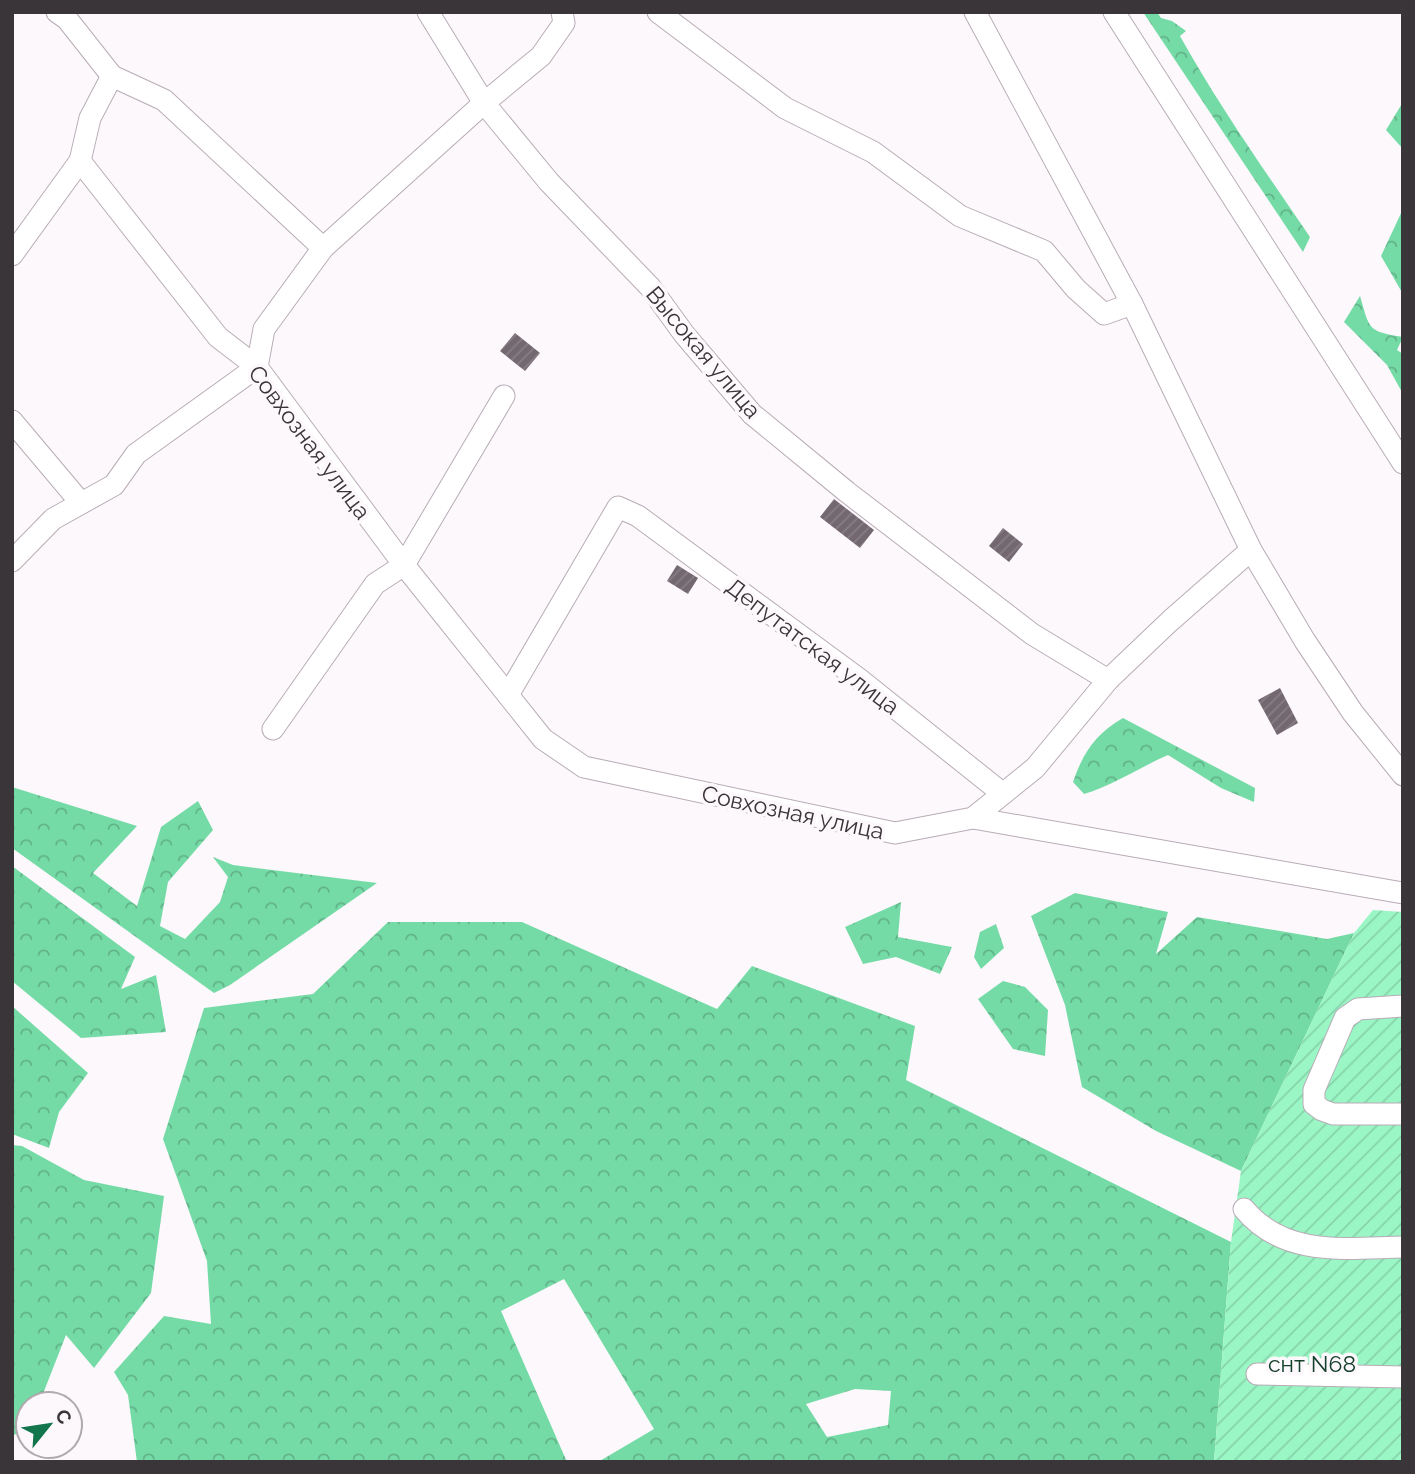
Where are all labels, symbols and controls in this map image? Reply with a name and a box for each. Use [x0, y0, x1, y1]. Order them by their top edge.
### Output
street label: Высокая улица [641, 281, 767, 423]
street label: Совхозная улица [243, 360, 377, 524]
street label: Депутатская улица [721, 572, 905, 720]
street label: Совхозная улица [699, 779, 887, 845]
park label: снт N68 [1268, 1350, 1356, 1377]
north arrow [14, 1390, 84, 1460]
text: С [51, 1405, 77, 1428]

